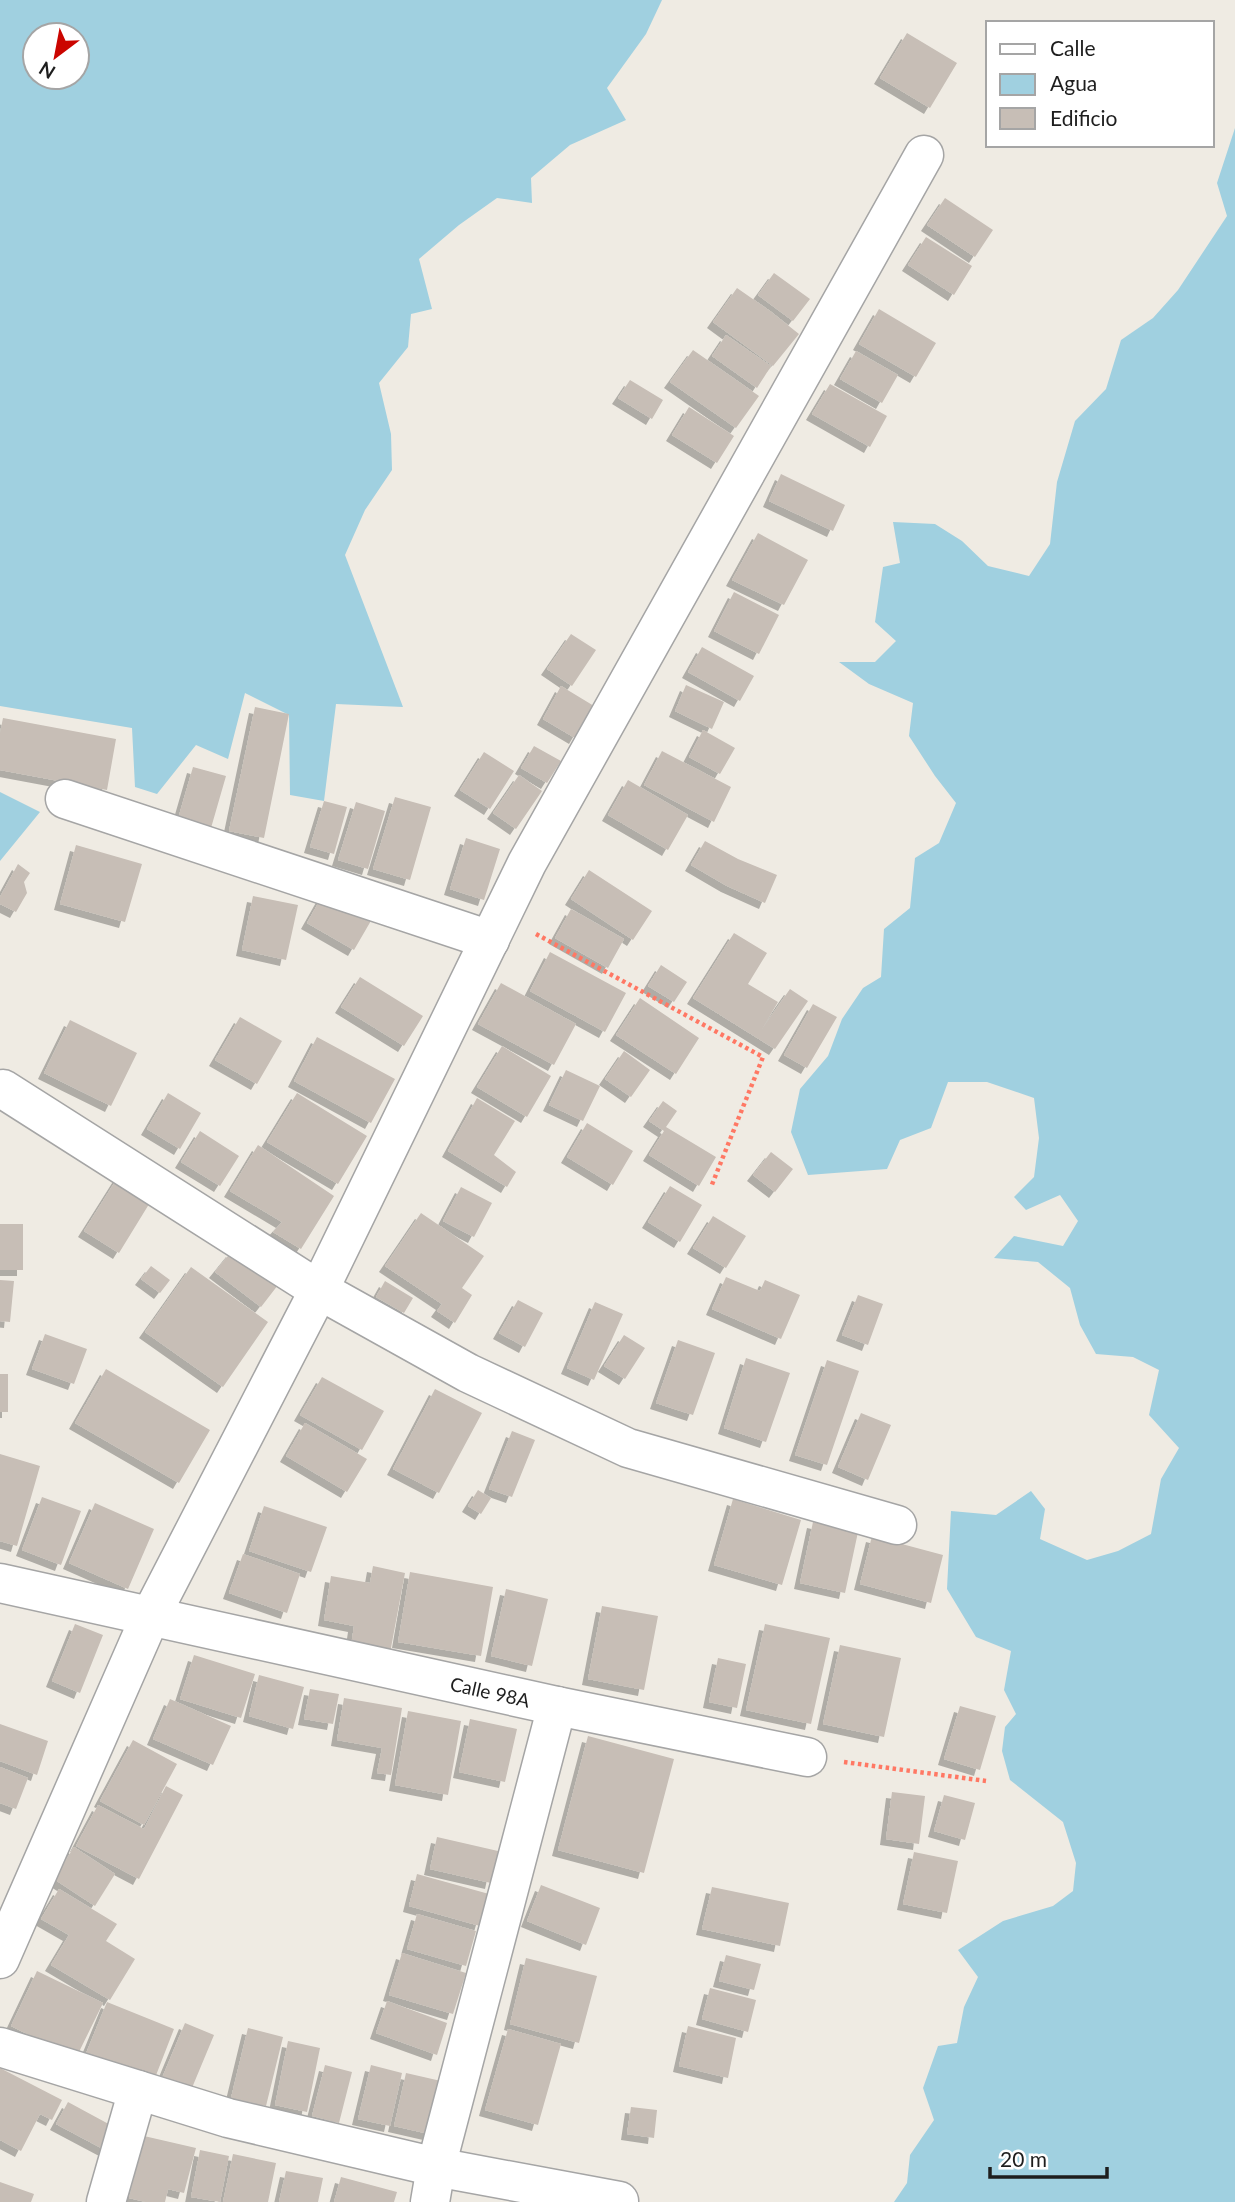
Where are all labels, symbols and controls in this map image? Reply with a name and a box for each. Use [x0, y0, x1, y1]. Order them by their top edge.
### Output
north arrow [21, 21, 91, 91]
legend [986, 21, 1214, 147]
text: Calle [1050, 35, 1095, 60]
text: N [34, 57, 59, 84]
text: Agua [1050, 70, 1097, 95]
text: Edificio [1050, 105, 1118, 130]
street label: Calle 98A [448, 1671, 532, 1711]
scale bar [990, 2136, 1107, 2180]
text: 20 m [1000, 2146, 1047, 2171]

